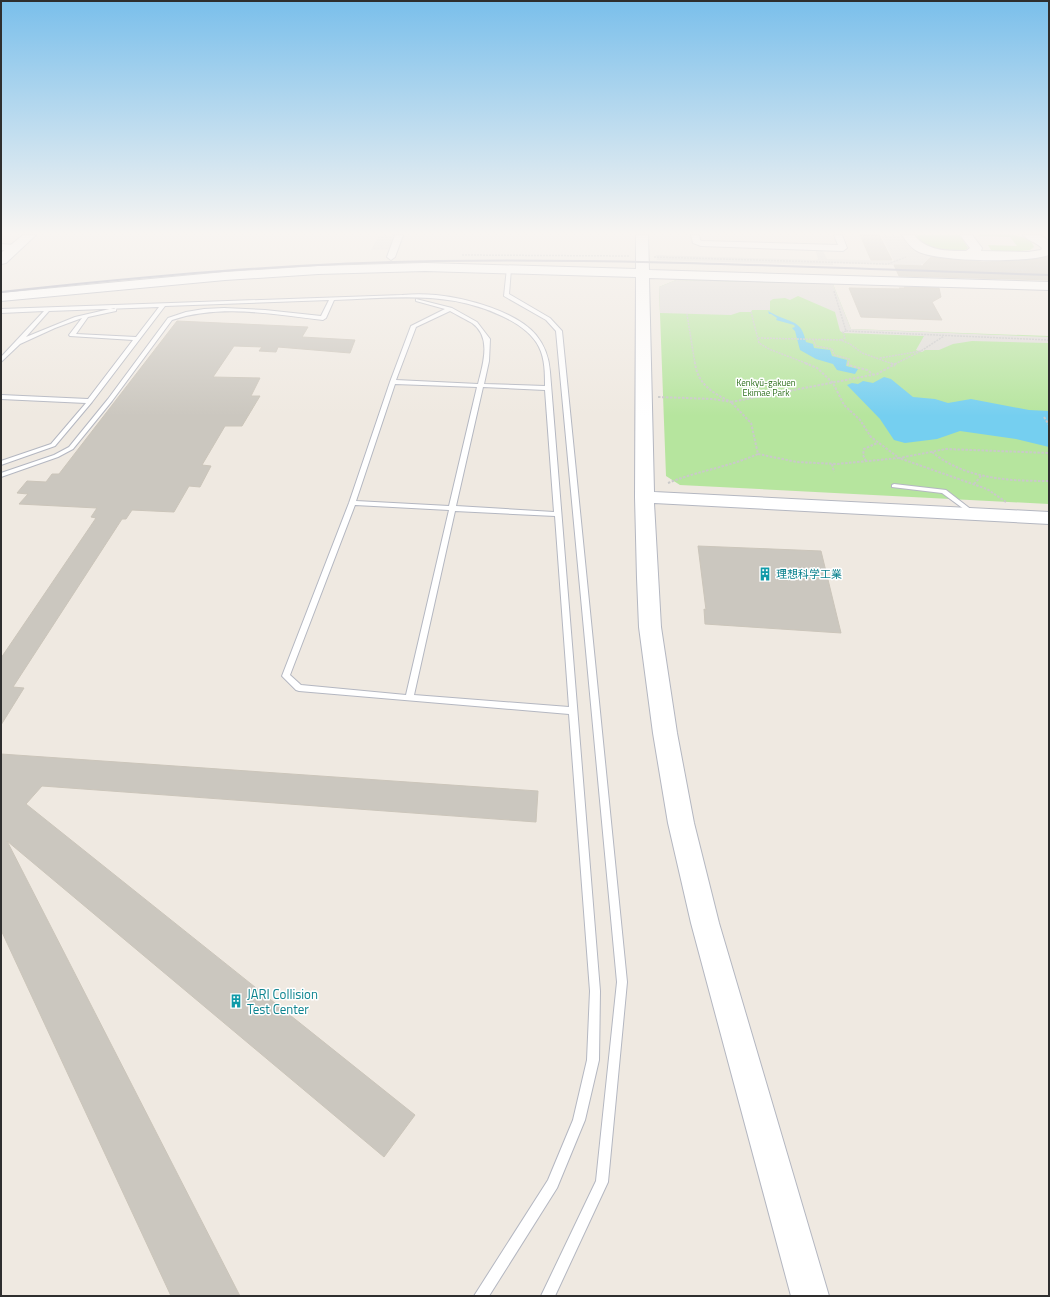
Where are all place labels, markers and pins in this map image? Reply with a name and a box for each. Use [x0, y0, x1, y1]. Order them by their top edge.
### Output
building icon: 理想科学工業 [757, 566, 773, 582]
place label: 理想科学工業 [776, 566, 842, 582]
place label: JARI Collision Test Center [247, 984, 318, 1019]
building icon: JARI Collision Test Center [228, 993, 244, 1009]

